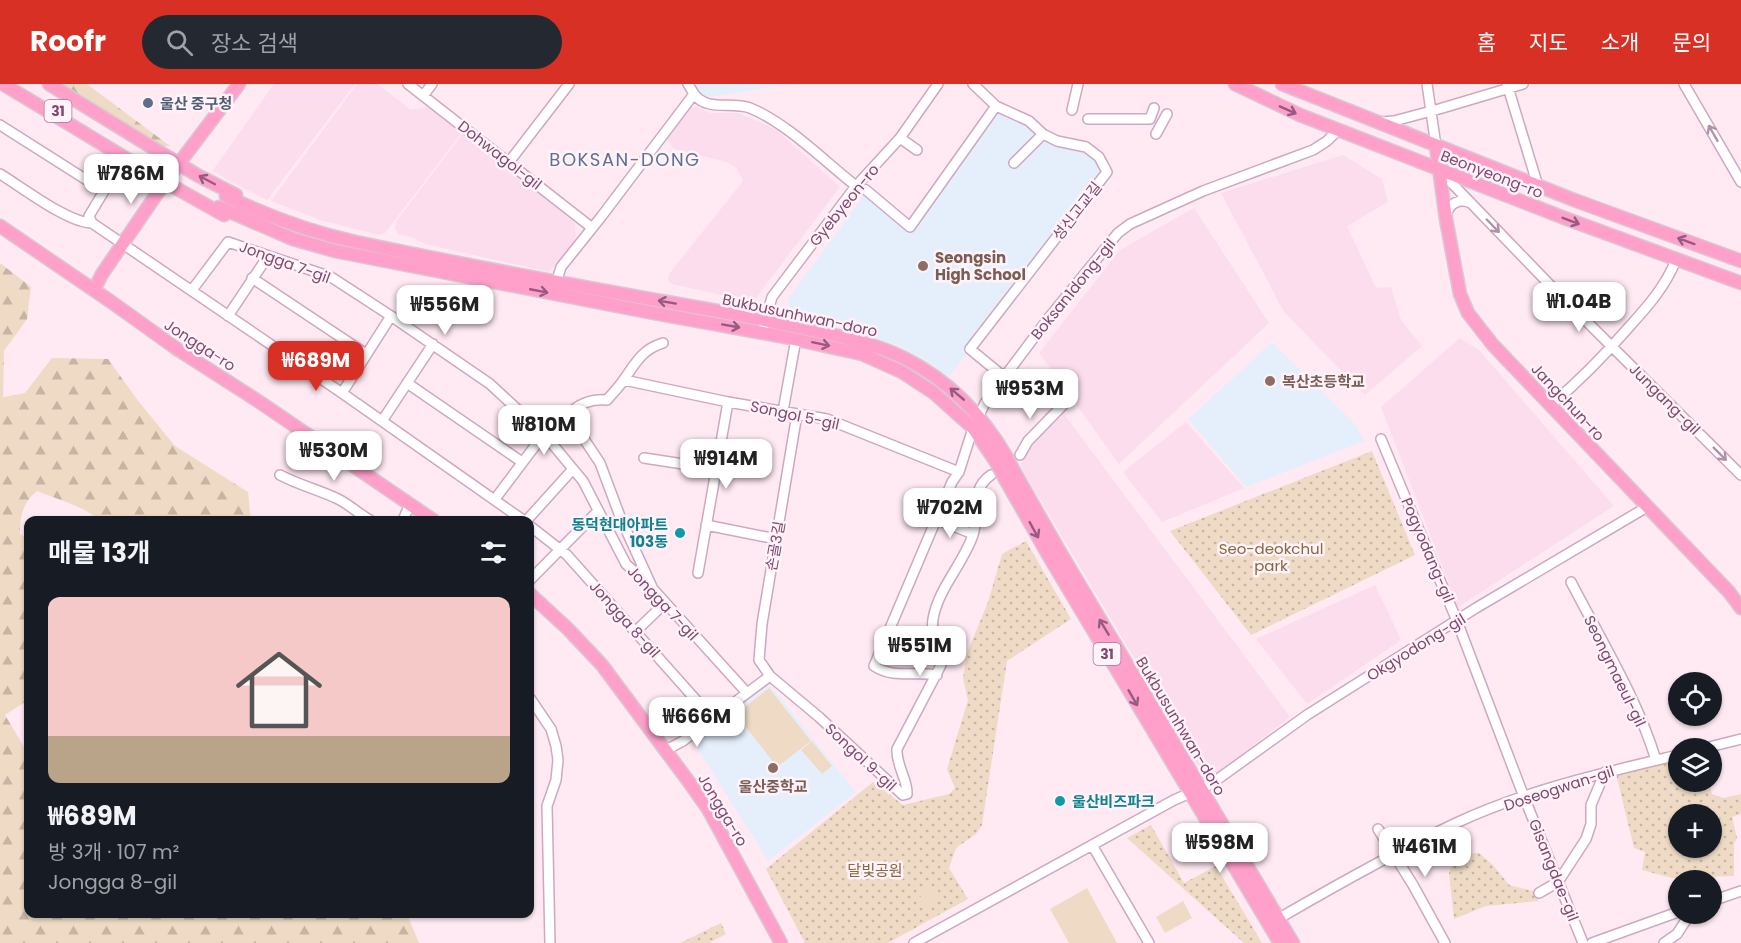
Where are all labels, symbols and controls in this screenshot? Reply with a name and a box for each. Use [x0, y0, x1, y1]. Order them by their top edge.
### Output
search box [142, 15, 562, 69]
text: Roofr [30, 22, 106, 61]
icon: search [163, 26, 196, 59]
text: 장소 검색 [211, 28, 298, 59]
text: 홈 [1477, 28, 1496, 57]
text: 지도 [1529, 28, 1568, 57]
text: 소개 [1601, 28, 1639, 57]
text: 문의 [1672, 28, 1711, 57]
place label: 울산 중구청 [160, 93, 232, 114]
marker: 울산 중구청 [141, 96, 155, 110]
road number: 31 [44, 100, 72, 122]
one-way arrow [1278, 105, 1296, 116]
street label: Dohwagol-gil [454, 115, 546, 195]
one-way arrow [1706, 125, 1718, 142]
street label: Beonyeong-ro [1438, 145, 1546, 203]
district label: BOKSAN-DONG [549, 147, 701, 172]
pin: ₩786M [89, 154, 173, 205]
text: ₩786M [98, 159, 164, 187]
street label: Gyebyeon-ro [804, 160, 884, 250]
one-way arrow [199, 174, 217, 185]
street label: 성신고교길 [1047, 177, 1107, 245]
one-way arrow [1561, 216, 1580, 227]
one-way arrow [1486, 219, 1500, 234]
street label: Boksan1dong-gil [1026, 234, 1120, 344]
one-way arrow [1677, 235, 1696, 246]
street label: Jongga 7-gil [237, 236, 333, 288]
place label: Seongsin High School [935, 247, 1026, 285]
marker: Seongsin High School [916, 259, 930, 273]
pin: ₩1.04B [1530, 282, 1628, 333]
pin: ₩556M [403, 285, 487, 336]
one-way arrow [528, 286, 548, 297]
text: ₩1.04B [1547, 287, 1611, 315]
street label: Bukbusunhwan-doro [720, 288, 880, 342]
text: ₩556M [411, 290, 479, 318]
one-way arrow [657, 296, 677, 307]
street label: Jongga-ro [160, 314, 240, 376]
one-way arrow [720, 321, 740, 332]
one-way arrow [811, 339, 830, 351]
pin: ₩689M [274, 341, 358, 392]
text: ₩689M [282, 346, 350, 374]
street label: Jangchun-ro [1526, 359, 1610, 445]
street label: Jungang-gil [1625, 359, 1705, 439]
pin: ₩953M [988, 369, 1072, 420]
place label: 복산초등학교 [1282, 371, 1365, 392]
text: ₩953M [996, 374, 1064, 402]
marker: 복산초등학교 [1263, 374, 1277, 388]
one-way arrow [949, 388, 965, 401]
street label: Songol 5-gil [748, 395, 842, 435]
pin: ₩810M [502, 405, 586, 456]
text: ₩810M [512, 410, 576, 438]
pin: ₩530M [292, 431, 376, 482]
text: ₩530M [300, 436, 368, 464]
pin: ₩914M [684, 439, 768, 490]
text: ₩914M [694, 444, 758, 472]
one-way arrow [1712, 446, 1727, 461]
pin: ₩702M [908, 488, 992, 539]
text: ₩702M [917, 493, 983, 521]
street label: Pogyodang-gil [1396, 494, 1460, 606]
place label: 동덕현대아파트 103동 [571, 514, 668, 552]
street label: 손골3길 [760, 519, 790, 573]
one-way arrow [1028, 521, 1040, 538]
marker: 동덕현대아파트 103동 [673, 526, 687, 540]
text: 매물 13개 [48, 535, 151, 571]
icon: filters [477, 536, 510, 569]
park label: Seo-deokchul park [1219, 538, 1323, 576]
street label: Jongga 7-gil [623, 561, 703, 645]
street label: Jongga 8-gil [585, 576, 665, 662]
street label: Okgyodong-gil [1363, 608, 1469, 686]
street label: Seongmaeul-gil [1579, 612, 1651, 730]
one-way arrow [1098, 619, 1110, 636]
pin: ₩551M [878, 626, 962, 677]
text: ₩551M [888, 631, 952, 659]
icon: home [225, 636, 333, 744]
road number: 31 [1094, 643, 1120, 665]
street label: Bukbusunhwan-doro [1131, 653, 1231, 799]
map controls [1668, 672, 1722, 924]
button: locate [1668, 672, 1722, 726]
one-way arrow [1127, 689, 1139, 706]
pin: ₩666M [655, 697, 739, 748]
text: ₩666M [663, 702, 731, 730]
street label: Songol 9-gil [821, 718, 901, 796]
button: layers [1668, 738, 1722, 792]
street label: Doseogwan-gil [1501, 760, 1617, 816]
marker: 울산중학교 [766, 761, 780, 775]
street label: Jongga-ro [693, 770, 753, 850]
place label: 울산중학교 [738, 776, 808, 797]
place label: 울산비즈파크 [1072, 791, 1155, 812]
marker: 울산비즈파크 [1053, 794, 1067, 808]
text: ₩689M [48, 798, 137, 834]
button: + [1668, 804, 1722, 858]
street label: Gisangdae-gil [1524, 816, 1584, 924]
pin: ₩598M [1178, 823, 1262, 874]
pin: ₩461M [1383, 827, 1467, 878]
text: ₩598M [1186, 828, 1254, 856]
text: ₩461M [1393, 832, 1457, 860]
text: 방 3개 · 107 m² [48, 838, 179, 866]
park label: 달빛공원 [847, 860, 903, 881]
text: Jongga 8-gil [48, 868, 177, 896]
button: − [1668, 870, 1722, 924]

